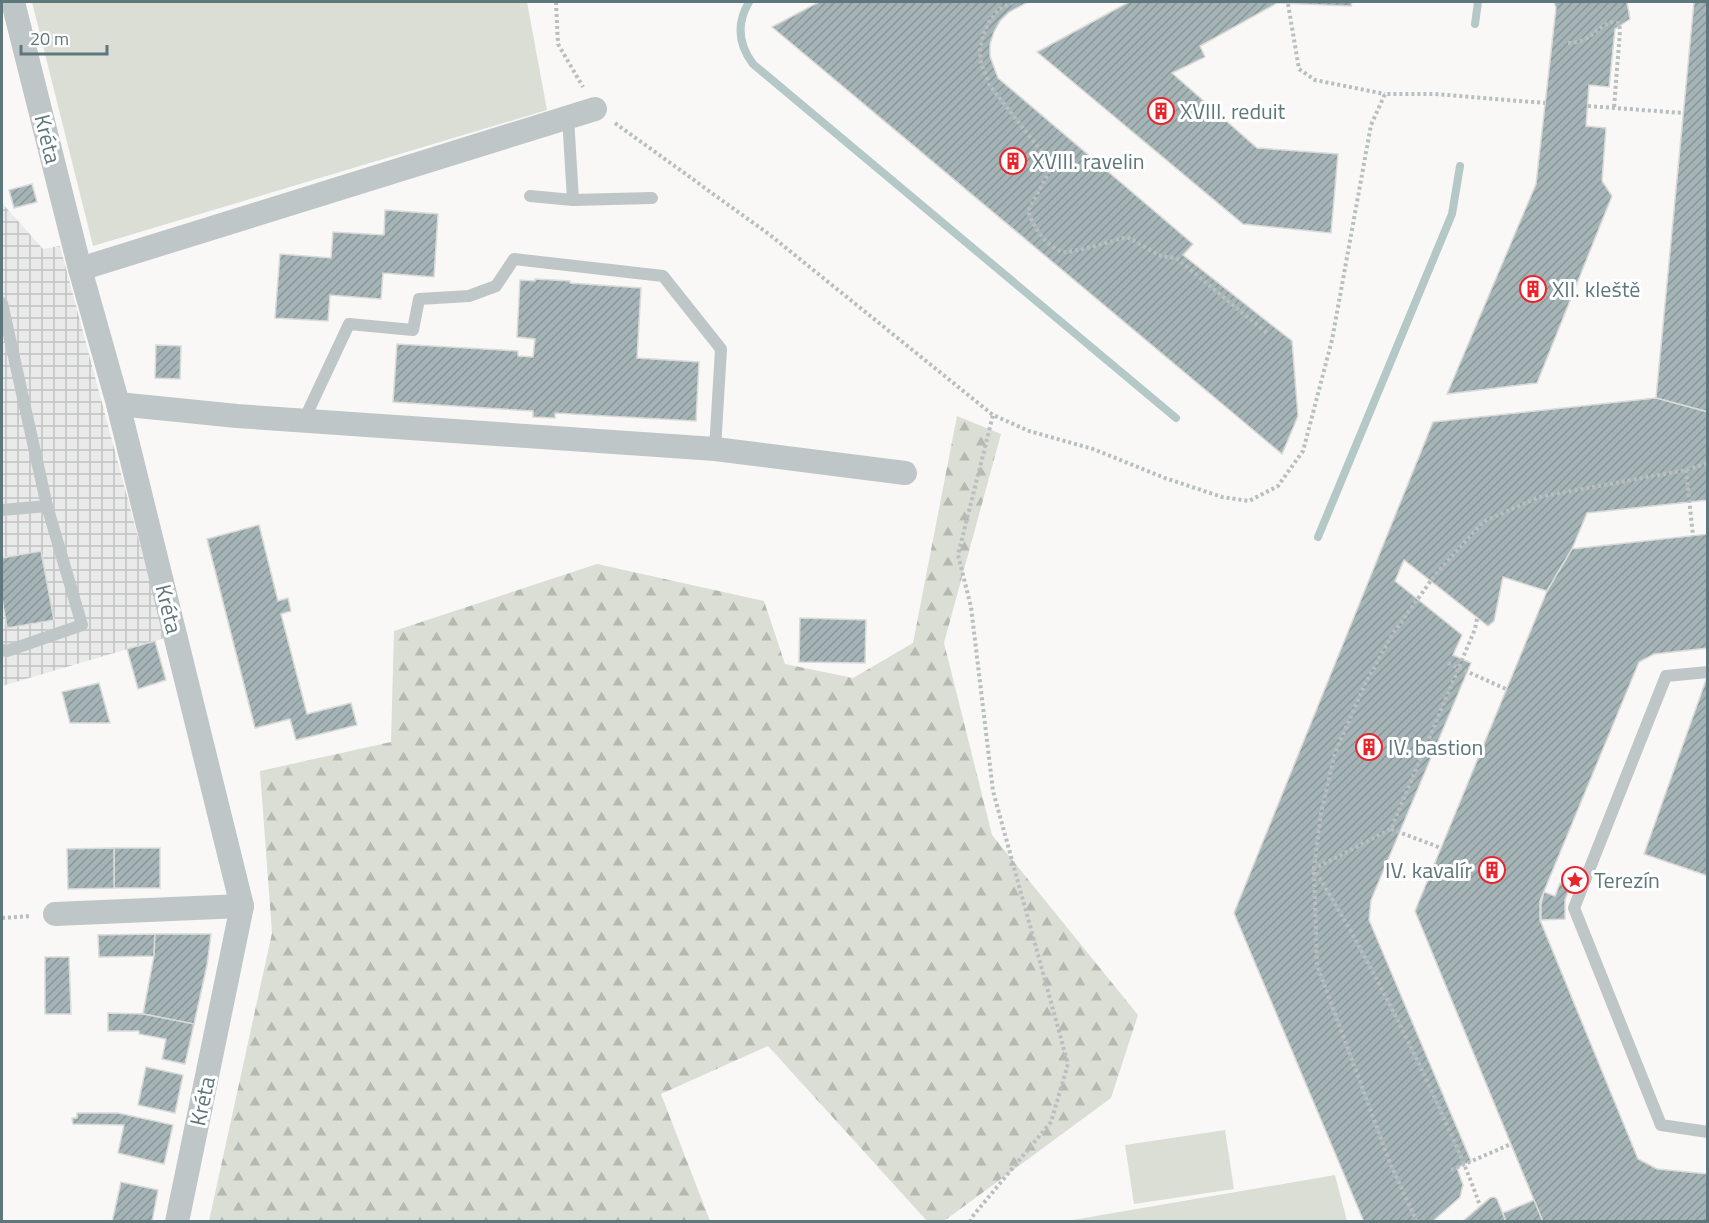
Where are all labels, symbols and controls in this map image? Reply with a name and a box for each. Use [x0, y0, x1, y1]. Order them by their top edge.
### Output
scale bar [21, 18, 106, 56]
text: 20 m [30, 25, 69, 52]
place label: XVIII. reduit [1180, 94, 1286, 128]
building icon: XVIII. reduit [1146, 96, 1176, 126]
street label: Kréta [26, 111, 70, 167]
place label: XVIII. ravelin [1032, 144, 1145, 178]
building icon: XVIII. ravelin [998, 146, 1028, 176]
place label: XII. kleště [1552, 272, 1640, 306]
building icon: XII. kleště [1518, 274, 1548, 304]
street label: Kréta [147, 581, 191, 637]
place label: IV. bastion [1388, 730, 1483, 764]
building icon: IV. bastion [1354, 732, 1384, 762]
place label: IV. kavalír [1385, 853, 1472, 887]
building icon: IV. kavalír [1477, 855, 1507, 885]
place label: Terezín [1594, 863, 1660, 897]
place icon: Terezín [1560, 865, 1590, 895]
street label: Kréta [180, 1073, 224, 1129]

